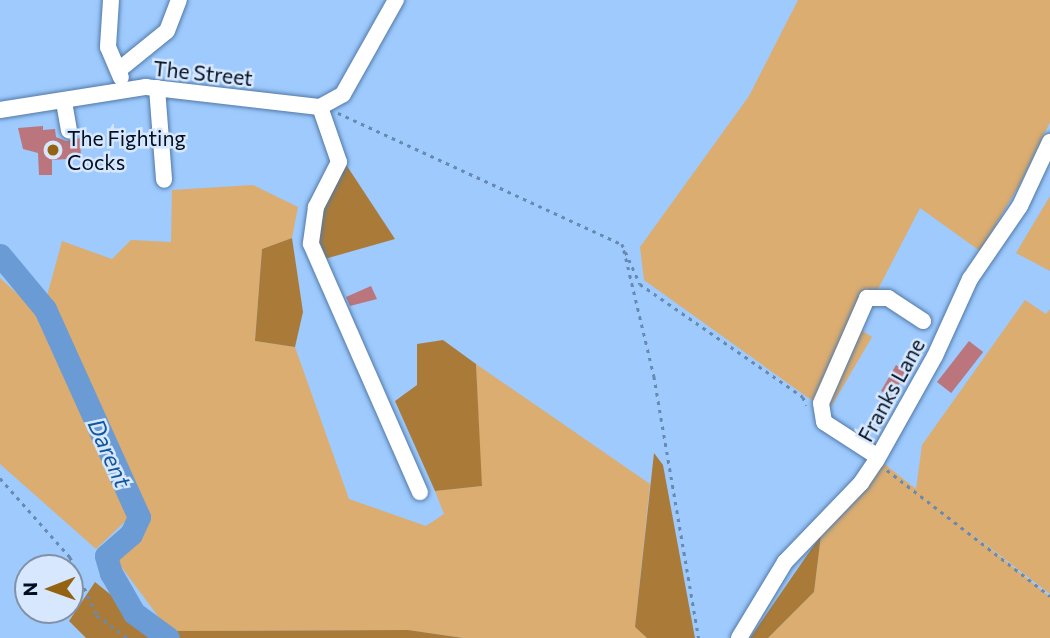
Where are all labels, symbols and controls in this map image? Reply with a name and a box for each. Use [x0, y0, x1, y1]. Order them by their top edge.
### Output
street label: The Street [152, 55, 254, 91]
place label: The Fighting Cocks [67, 125, 186, 175]
marker: The Fighting Cocks [45, 142, 61, 158]
street label: Franks Lane [852, 334, 930, 446]
water label: Darent [83, 414, 137, 492]
north arrow [14, 554, 84, 624]
text: N [18, 582, 41, 597]

